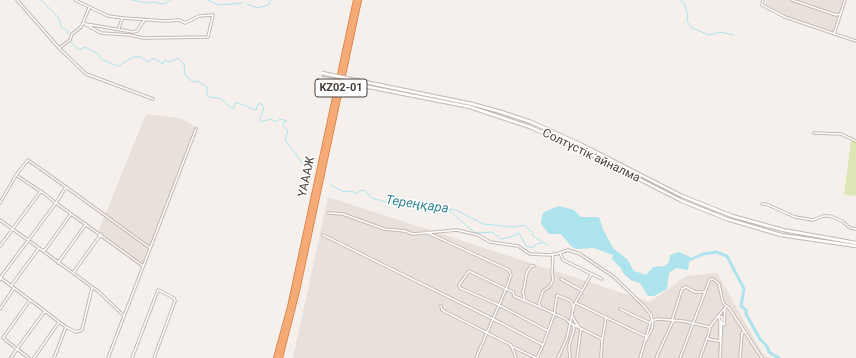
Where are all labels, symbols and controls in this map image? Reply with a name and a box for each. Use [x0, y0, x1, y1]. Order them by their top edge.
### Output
road number: KZ02-01 [315, 79, 367, 97]
street label: Солтүстік айналма [540, 126, 642, 186]
street label: ҮАААЖ [296, 155, 318, 199]
water label: Тереңқара [385, 193, 449, 217]

